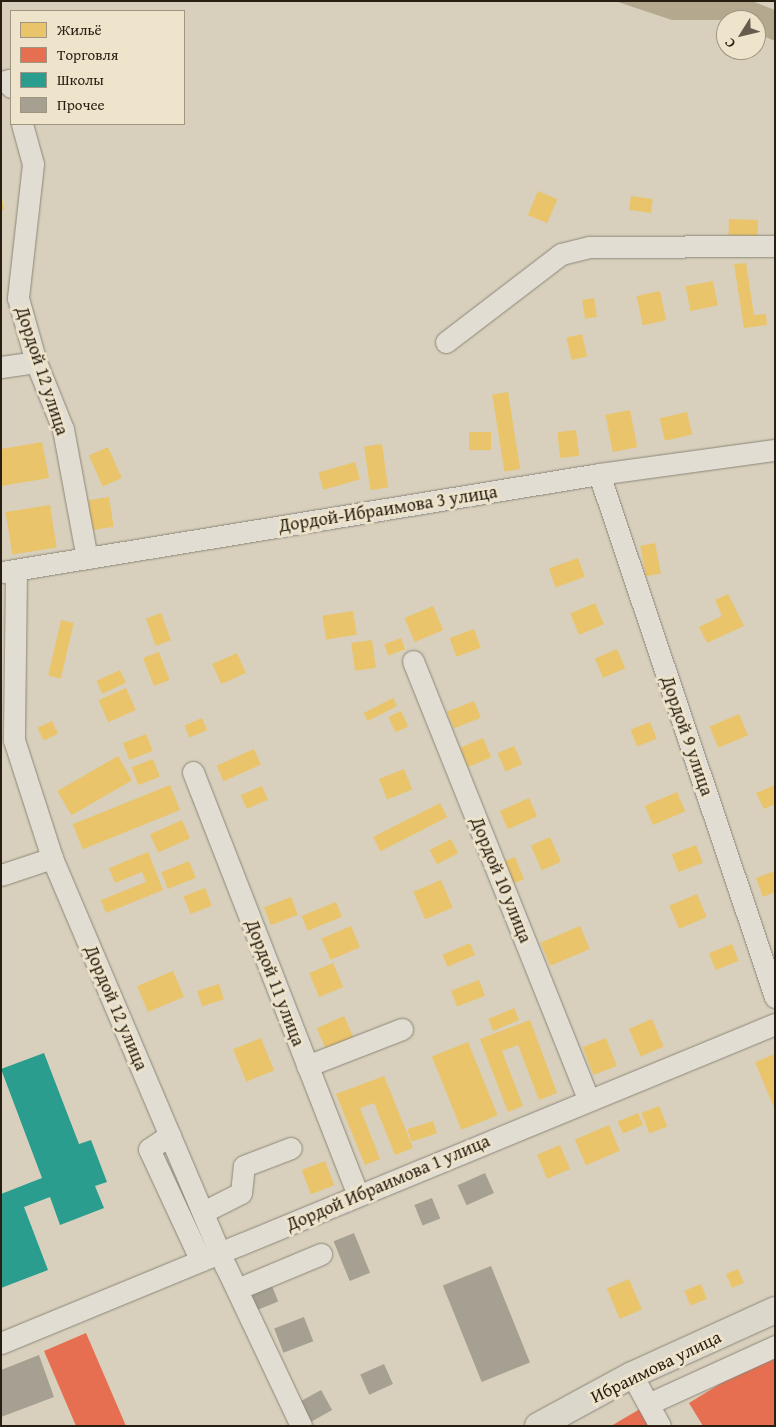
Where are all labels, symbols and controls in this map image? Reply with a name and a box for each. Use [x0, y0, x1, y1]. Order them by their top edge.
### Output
legend [10, 10, 185, 125]
north arrow [716, 10, 766, 60]
text: Жильё [57, 19, 102, 40]
text: С [719, 34, 740, 52]
text: Торговля [57, 44, 118, 65]
text: Школы [57, 69, 104, 90]
text: Прочее [57, 94, 105, 115]
street label: Дордой 12 улица [11, 304, 73, 438]
street label: Дордой-Ибраимова 3 улица [277, 481, 499, 537]
street label: Дордой 9 улица [656, 673, 718, 799]
street label: Дордой 10 улица [466, 814, 536, 946]
street label: Дордой 11 улица [241, 917, 309, 1049]
street label: Дордой 12 улица [80, 942, 152, 1074]
street label: Дордой Ибраимова 1 улица [283, 1130, 493, 1236]
street label: Ибраимова улица [587, 1326, 725, 1408]

